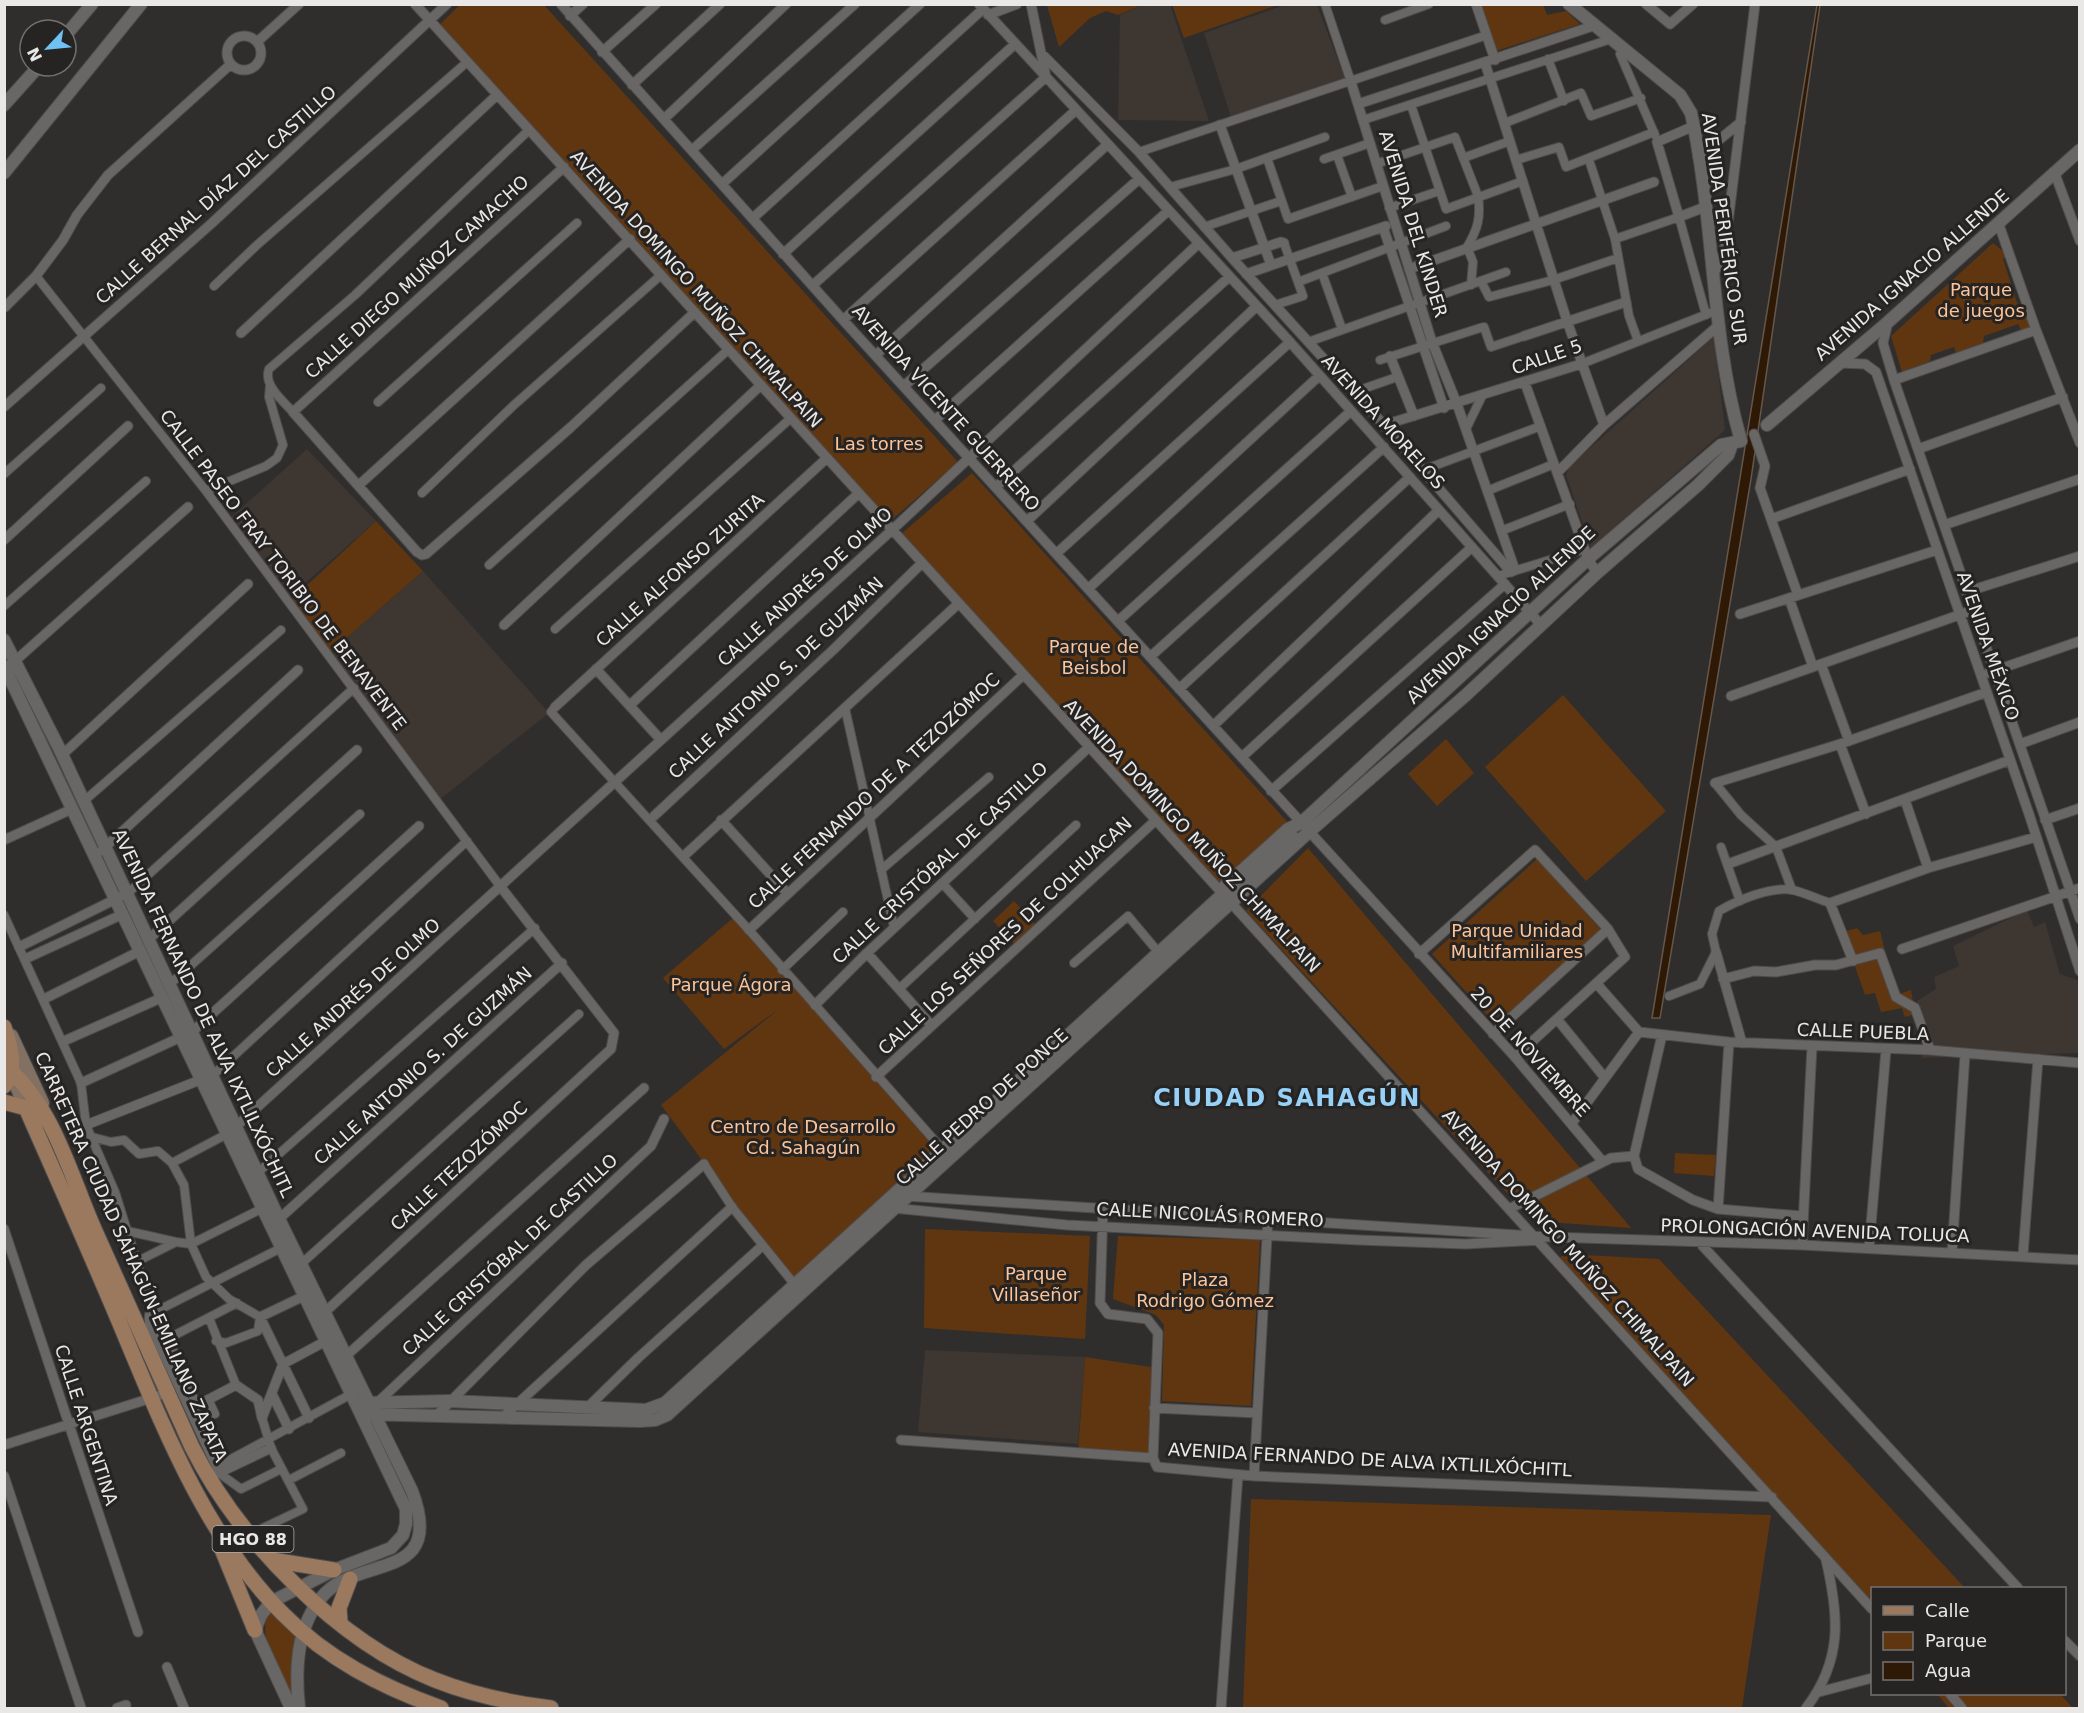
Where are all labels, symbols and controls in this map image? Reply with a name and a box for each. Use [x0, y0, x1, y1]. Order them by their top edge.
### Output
north arrow [18, 18, 78, 78]
text: N [23, 44, 46, 65]
street label: CALLE BERNAL DÍAZ DEL CASTILLO [91, 81, 340, 308]
street label: AVENIDA PERIFÉRICO SUR [1698, 111, 1751, 346]
street label: AVENIDA DEL KINDER [1375, 128, 1452, 320]
street label: AVENIDA DOMINGO MUÑOZ CHIMALPAIN [566, 146, 827, 432]
street label: CALLE DIEGO MUÑOZ CAMACHO [301, 171, 533, 383]
street label: AVENIDA IGNACIO ALLENDE [1810, 185, 2013, 365]
park label: Parque de juegos [1937, 279, 2025, 321]
street label: AVENIDA VICENTE GUERRERO [848, 300, 1044, 515]
street label: CALLE 5 [1509, 335, 1585, 378]
street label: AVENIDA MORELOS [1317, 350, 1449, 493]
street label: CALLE PASEO FRAY TORIBIO DE BENAVENTE [156, 405, 411, 734]
park label: Las torres [835, 433, 923, 454]
street label: CALLE ALFONSO ZURITA [591, 488, 769, 651]
street label: CALLE ANDRÉS DE OLMO [713, 503, 896, 671]
street label: AVENIDA IGNACIO ALLENDE [1402, 522, 1599, 708]
street label: AVENIDA MÉXICO [1953, 568, 2024, 723]
street label: CALLE ANTONIO S. DE GUZMÁN [664, 572, 887, 783]
park label: Parque de Beisbol [1049, 636, 1139, 678]
street label: CALLE FERNANDO DE A TEZOZÓMOC [744, 668, 1004, 913]
street label: AVENIDA DOMINGO MUÑOZ CHIMALPAIN [1060, 695, 1325, 977]
street label: CALLE CRISTÓBAL DE CASTILLO [828, 757, 1052, 968]
street label: CALLE LOS SEÑORES DE COLHUACAN [874, 812, 1136, 1059]
street label: AVENIDA FERNANDO DE ALVA IXTLILXÓCHITL [108, 825, 298, 1200]
street label: CALLE ANDRÉS DE OLMO [261, 914, 444, 1082]
park label: Parque Unidad Multifamiliares [1451, 920, 1583, 962]
street label: CALLE ANTONIO S. DE GUZMÁN [309, 962, 536, 1169]
park label: Parque Ágora [671, 974, 791, 995]
street label: 20 DE NOVIEMBRE [1466, 982, 1594, 1121]
street label: CALLE PUEBLA [1796, 1019, 1930, 1044]
street label: CALLE PEDRO DE PONCE [891, 1024, 1072, 1189]
street label: CARRETERA CIUDAD SAHAGÚN-EMILIANO ZAPATA [31, 1048, 232, 1466]
district label: CIUDAD SAHAGÚN [1153, 1082, 1421, 1112]
street label: CALLE TEZOZÓMOC [386, 1097, 532, 1235]
street label: AVENIDA DOMINGO MUÑOZ CHIMALPAIN [1438, 1105, 1699, 1391]
park label: Centro de Desarrollo Cd. Sahagún [710, 1116, 896, 1158]
street label: CALLE CRISTÓBAL DE CASTILLO [398, 1149, 622, 1360]
street label: CALLE NICOLÁS ROMERO [1096, 1198, 1324, 1231]
street label: PROLONGACIÓN AVENIDA TOLUCA [1660, 1215, 1971, 1246]
park label: Parque Villaseñor [992, 1263, 1081, 1305]
park label: Plaza Rodrigo Gómez [1136, 1269, 1274, 1311]
street label: CALLE ARGENTINA [51, 1342, 123, 1508]
street label: AVENIDA FERNANDO DE ALVA IXTLILXÓCHITL [1168, 1438, 1573, 1481]
road number: HGO 88 [212, 1526, 294, 1552]
legend [1871, 1587, 2066, 1695]
text: Calle [1925, 1600, 1970, 1621]
text: Parque [1925, 1630, 1987, 1651]
text: Agua [1925, 1660, 1971, 1681]

